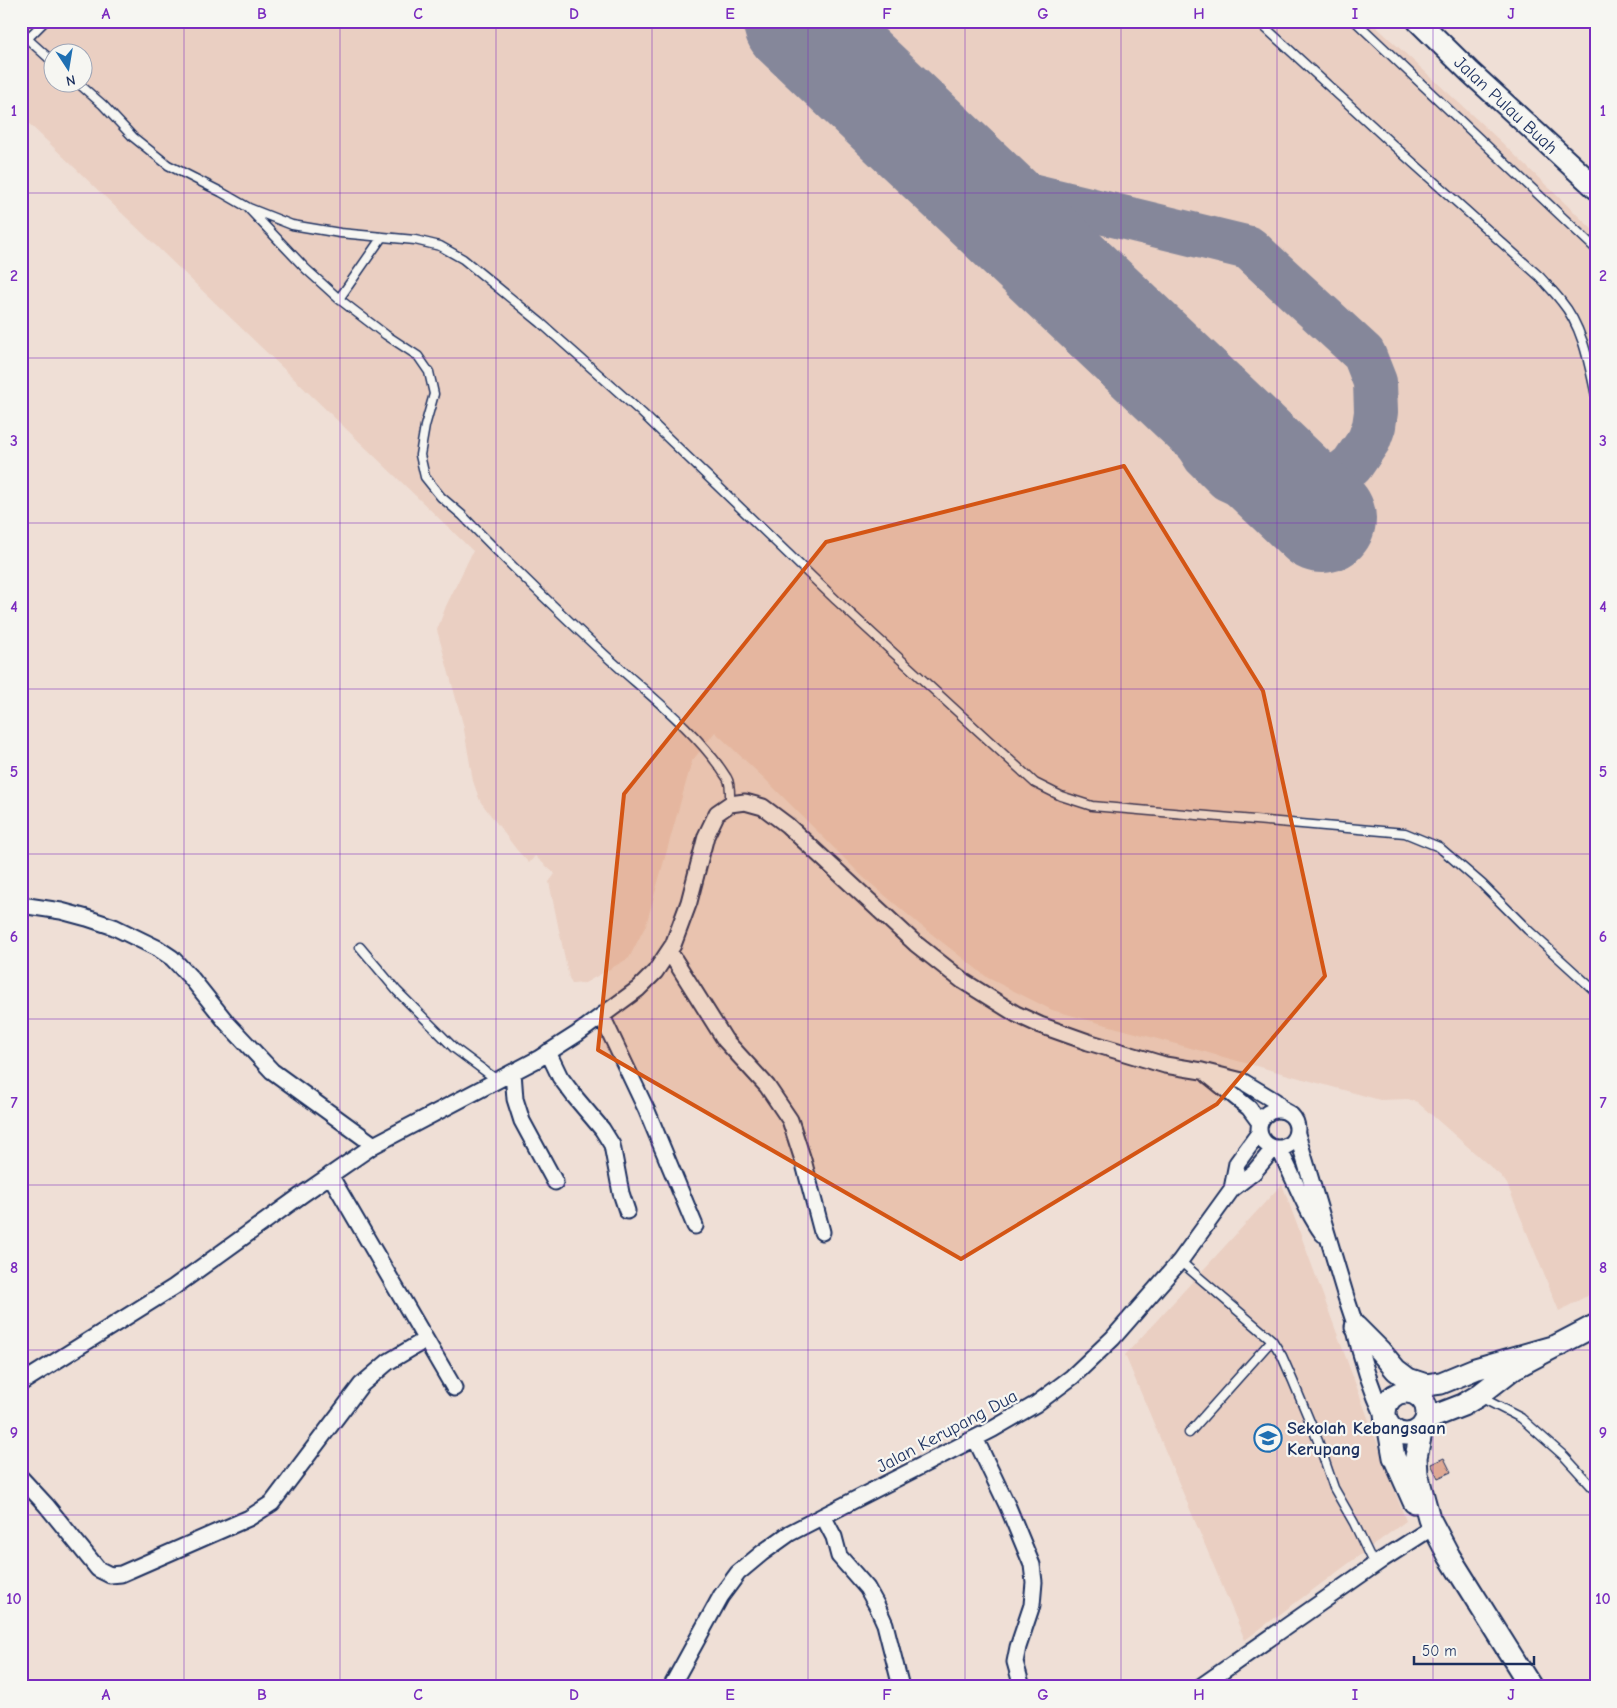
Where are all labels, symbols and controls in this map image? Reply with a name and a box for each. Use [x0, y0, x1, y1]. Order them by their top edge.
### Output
text: A [102, 5, 111, 23]
text: B [257, 5, 267, 23]
text: C [413, 5, 423, 23]
text: D [569, 5, 579, 23]
text: E [725, 5, 735, 23]
text: F [882, 5, 892, 23]
text: G [1037, 5, 1049, 23]
text: H [1193, 5, 1205, 23]
text: I [1352, 5, 1358, 23]
text: J [1507, 5, 1515, 23]
north arrow [42, 42, 92, 92]
street label: Jalan Pulau Buah [1450, 52, 1562, 159]
text: N [64, 71, 77, 89]
text: 1 [11, 102, 17, 120]
text: 1 [1600, 102, 1606, 120]
text: 2 [10, 267, 18, 285]
text: 2 [1599, 267, 1607, 285]
text: 3 [10, 432, 18, 450]
text: 3 [1599, 432, 1607, 450]
text: 4 [10, 598, 18, 616]
text: 4 [1599, 598, 1607, 616]
text: 5 [10, 763, 18, 781]
text: 5 [1599, 763, 1607, 781]
text: 6 [10, 928, 18, 946]
text: 6 [1599, 928, 1607, 946]
text: 7 [10, 1094, 18, 1112]
text: 7 [1599, 1094, 1607, 1112]
text: 8 [10, 1259, 18, 1277]
text: 8 [1599, 1259, 1607, 1277]
street label: Jalan Kerupang Dua [873, 1385, 1021, 1477]
place label: Sekolah Kebangsaan Kerupang [1287, 1418, 1446, 1460]
school or university icon: Sekolah Kebangsaan Kerupang [1253, 1423, 1283, 1453]
text: 9 [10, 1424, 18, 1442]
text: 9 [1599, 1424, 1607, 1442]
text: 10 [6, 1590, 22, 1608]
text: 10 [1595, 1590, 1611, 1608]
scale bar [1414, 1633, 1534, 1665]
text: 50 m [1422, 1642, 1457, 1660]
text: A [102, 1686, 111, 1704]
text: B [257, 1686, 267, 1704]
text: C [413, 1686, 423, 1704]
text: D [569, 1686, 579, 1704]
text: E [725, 1686, 735, 1704]
text: F [882, 1686, 892, 1704]
text: G [1037, 1686, 1049, 1704]
text: H [1193, 1686, 1205, 1704]
text: I [1352, 1686, 1358, 1704]
text: J [1507, 1686, 1515, 1704]

